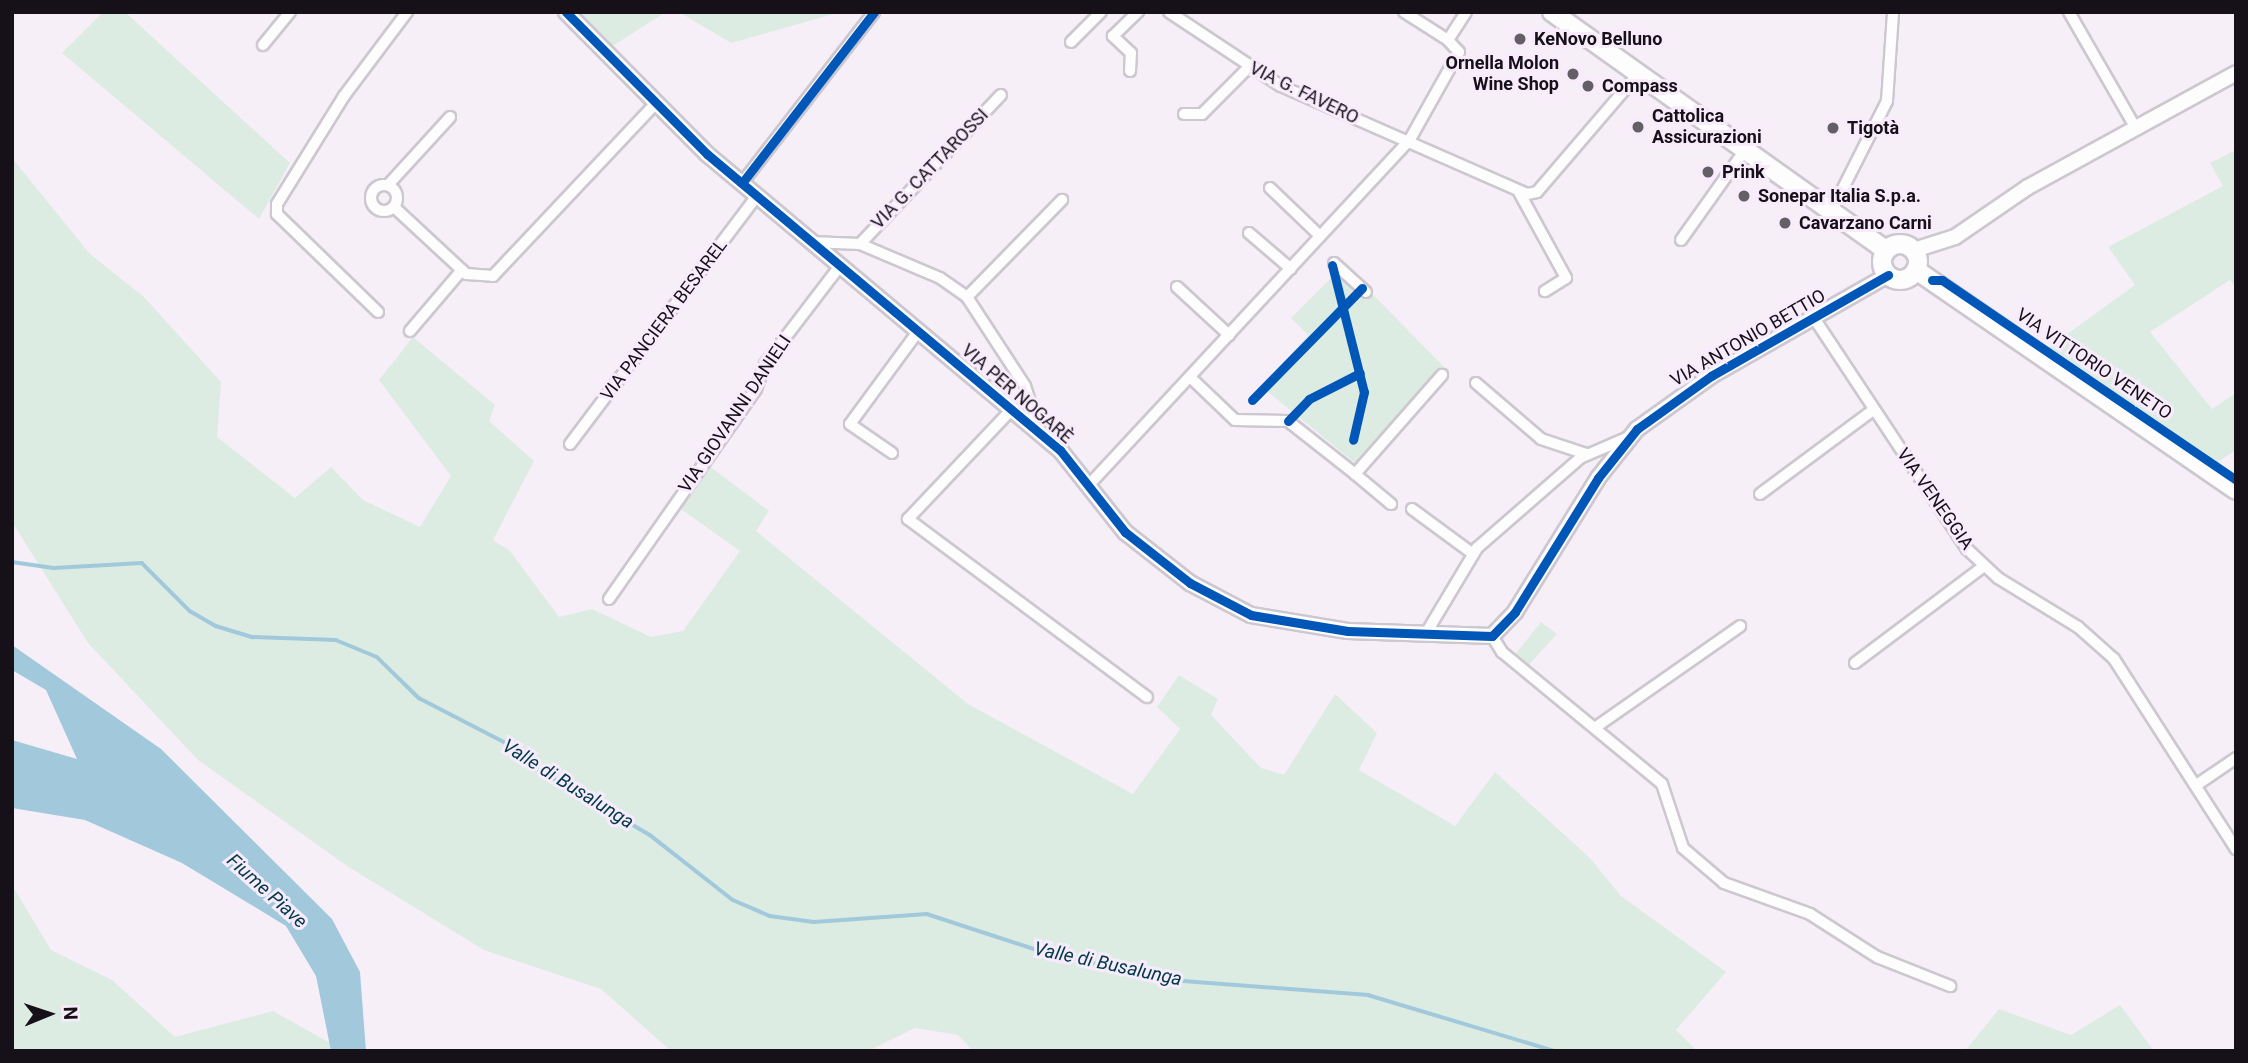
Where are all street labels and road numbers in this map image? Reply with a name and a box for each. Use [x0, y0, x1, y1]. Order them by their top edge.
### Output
street label: VIA G. FAVERO [1246, 57, 1362, 129]
street label: VIA G. CATTAROSSI [867, 104, 993, 234]
street label: VIA PANCIERA BESAREL [596, 235, 732, 405]
street label: VIA ANTONIO BETTIO [1667, 285, 1829, 391]
street label: VIA VITTORIO VENETO [2012, 304, 2176, 424]
street label: VIA GIOVANNI DANIELI [674, 331, 796, 497]
street label: VIA PER NOGARÈ [957, 340, 1077, 448]
street label: VIA VENEGGIA [1892, 444, 1978, 554]

